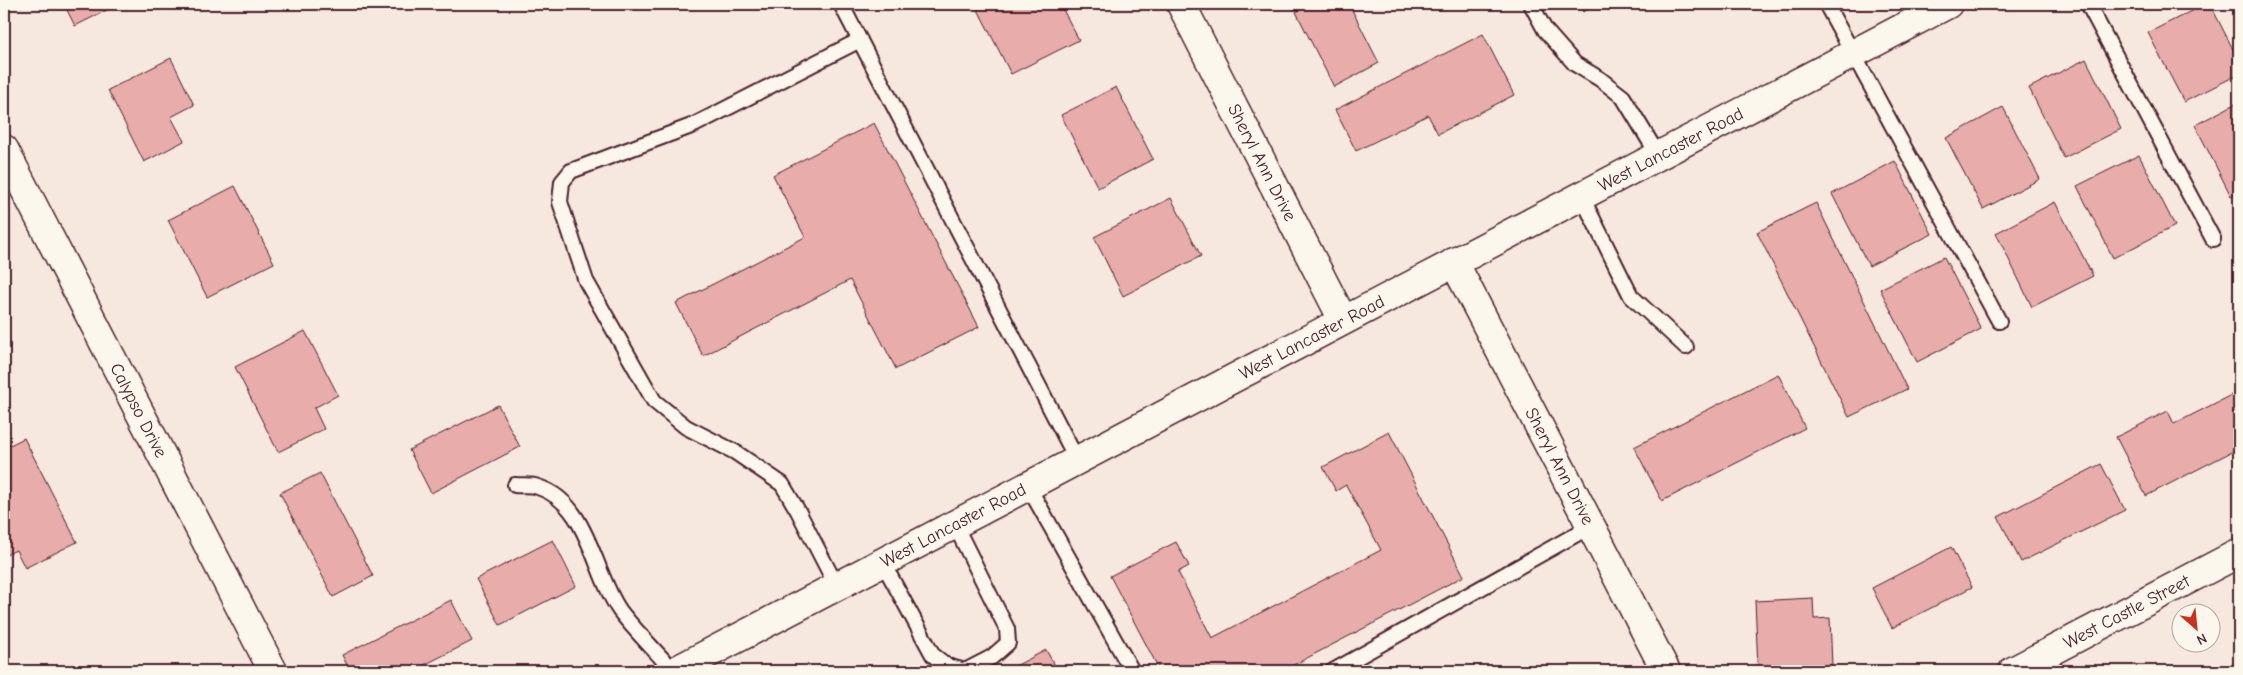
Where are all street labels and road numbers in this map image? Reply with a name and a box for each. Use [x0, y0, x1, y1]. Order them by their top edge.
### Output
street label: Sheryl Ann Drive [1223, 100, 1301, 225]
street label: West Lancaster Road [1594, 103, 1747, 196]
street label: West Lancaster Road [1236, 291, 1388, 384]
street label: Calypso Drive [106, 360, 172, 461]
street label: Sheryl Ann Drive [1521, 404, 1599, 528]
street label: West Lancaster Road [877, 479, 1029, 572]
street label: West Castle Street [2060, 570, 2194, 653]

